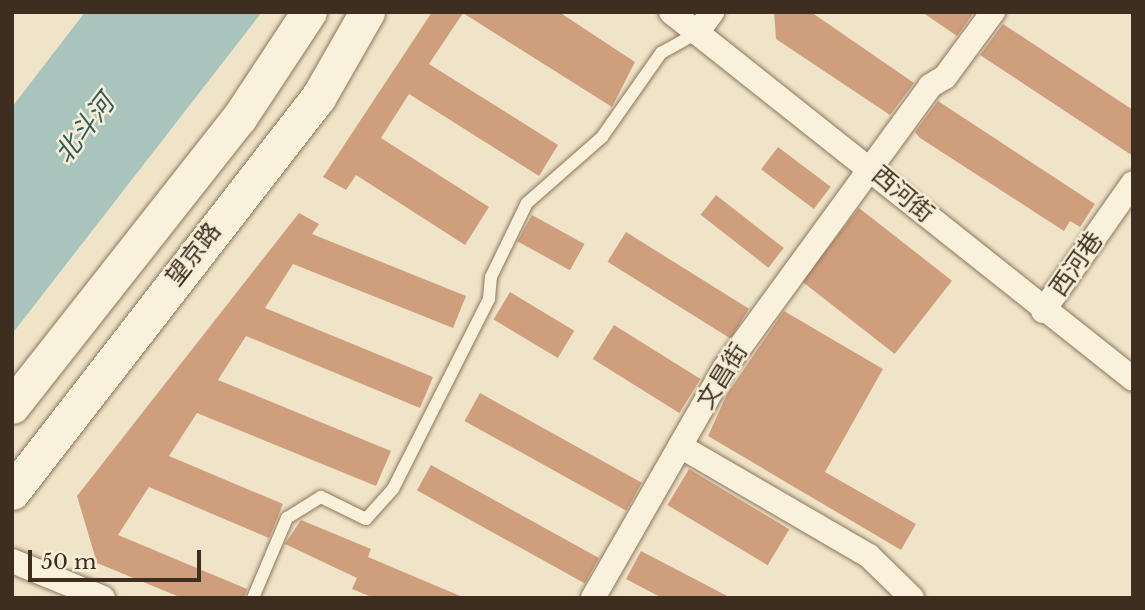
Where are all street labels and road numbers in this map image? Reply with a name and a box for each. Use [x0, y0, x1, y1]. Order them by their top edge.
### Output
street label: 西河街 [866, 160, 940, 228]
street label: 望京路 [159, 217, 227, 291]
street label: 西河巷 [1044, 226, 1108, 302]
street label: 文昌街 [691, 338, 753, 414]

